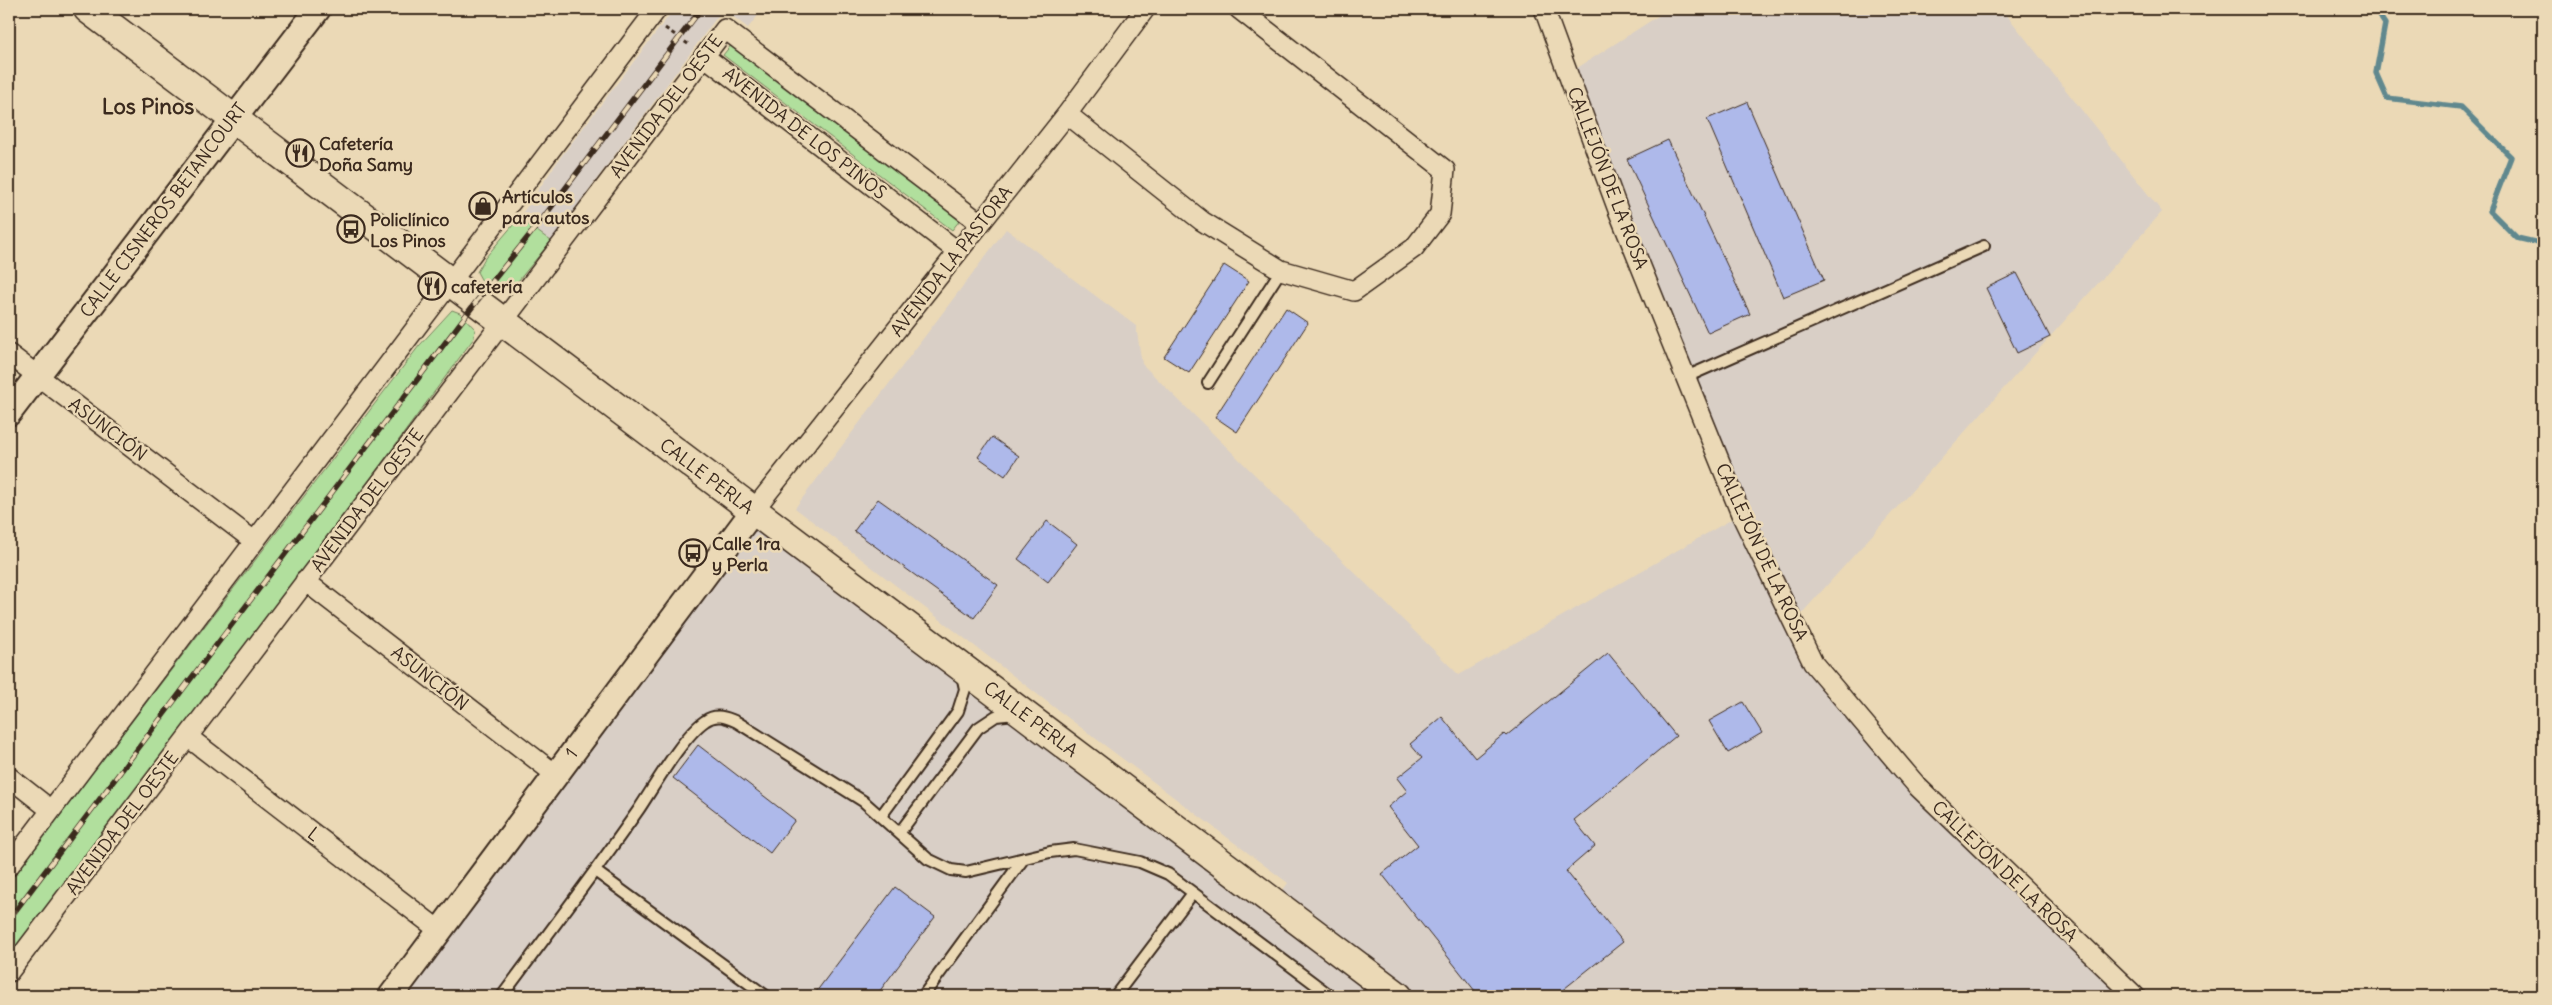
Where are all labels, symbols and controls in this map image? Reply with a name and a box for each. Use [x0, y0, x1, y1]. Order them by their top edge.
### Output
street label: AVENIDA DEL OESTE [605, 30, 727, 182]
street label: AVENIDA DE LOS PINOS [718, 62, 892, 204]
street label: CALLEJÓN DE LA ROSA [1563, 83, 1653, 273]
district label: Los Pinos [102, 92, 194, 120]
street label: CALLE CISNEROS BETANCOURT [75, 98, 251, 322]
place label: Cafetería Doña Samy [319, 132, 413, 176]
restaurant icon: Cafetería Doña Samy [285, 138, 315, 168]
street label: AVENIDA LA PASTORA [885, 181, 1017, 341]
place label: Artículos para autos [502, 185, 589, 229]
shop icon: Artículos para autos [468, 191, 498, 221]
place label: Policlínico Los Pinos [370, 208, 449, 252]
bus stop icon: Policlínico Los Pinos [336, 214, 366, 244]
restaurant icon: cafetería [417, 271, 447, 301]
place label: cafetería [451, 275, 523, 298]
street label: ASUNCIÓN [64, 392, 152, 466]
street label: AVENIDA DEL OESTE [306, 424, 428, 576]
street label: CALLE PERLA [655, 433, 759, 519]
street label: CALLEJÓN DE LA ROSA [1711, 459, 1813, 645]
place label: Calle 1ra y Perla [712, 532, 781, 576]
bus stop icon: Calle 1ra y Perla [678, 538, 708, 568]
street label: ASUNCIÓN [387, 641, 473, 715]
street label: CALLE PERLA [979, 676, 1083, 762]
street label: 1 [560, 743, 582, 763]
street label: AVENIDA DEL OESTE [61, 747, 183, 899]
street label: CALLEJÓN DE LA ROSA [1927, 795, 2083, 947]
street label: L [303, 822, 325, 846]

